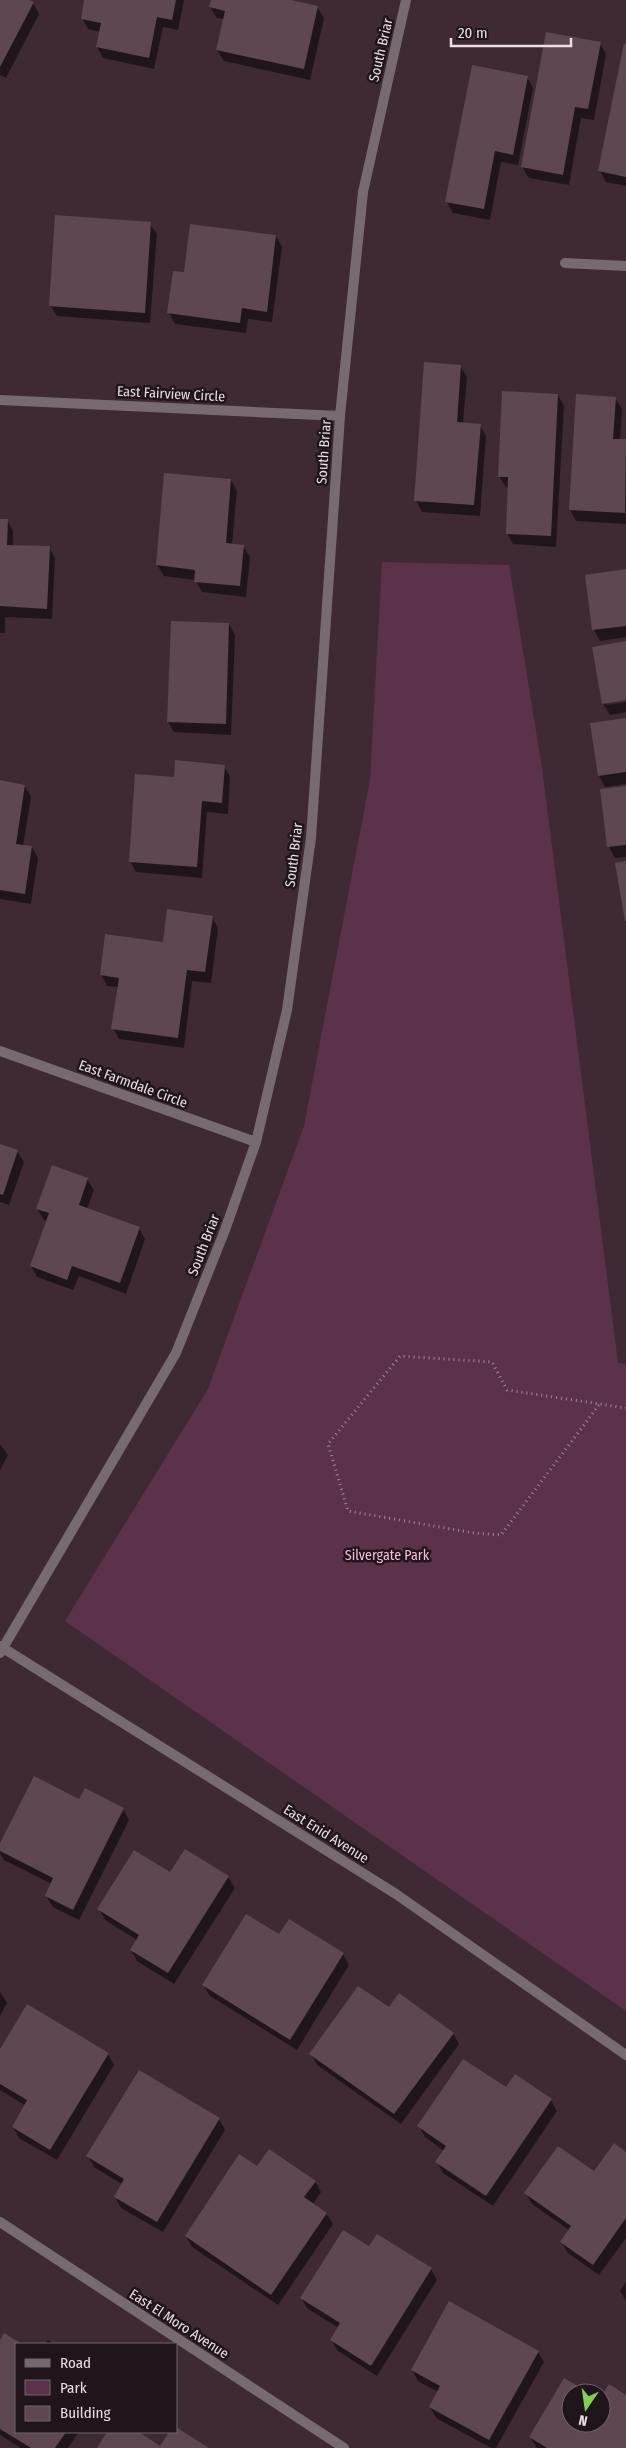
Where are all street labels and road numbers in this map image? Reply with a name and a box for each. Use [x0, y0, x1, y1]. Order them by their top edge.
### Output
street label: South Briar [365, 16, 397, 83]
street label: East Fairview Circle [116, 383, 226, 405]
street label: South Briar [313, 419, 335, 485]
street label: South Briar [282, 822, 306, 888]
street label: East Farmdale Circle [76, 1056, 190, 1112]
street label: South Briar [184, 1212, 224, 1278]
street label: East Enid Avenue [280, 1801, 372, 1867]
street label: East El Moro Avenue [126, 2286, 232, 2362]

